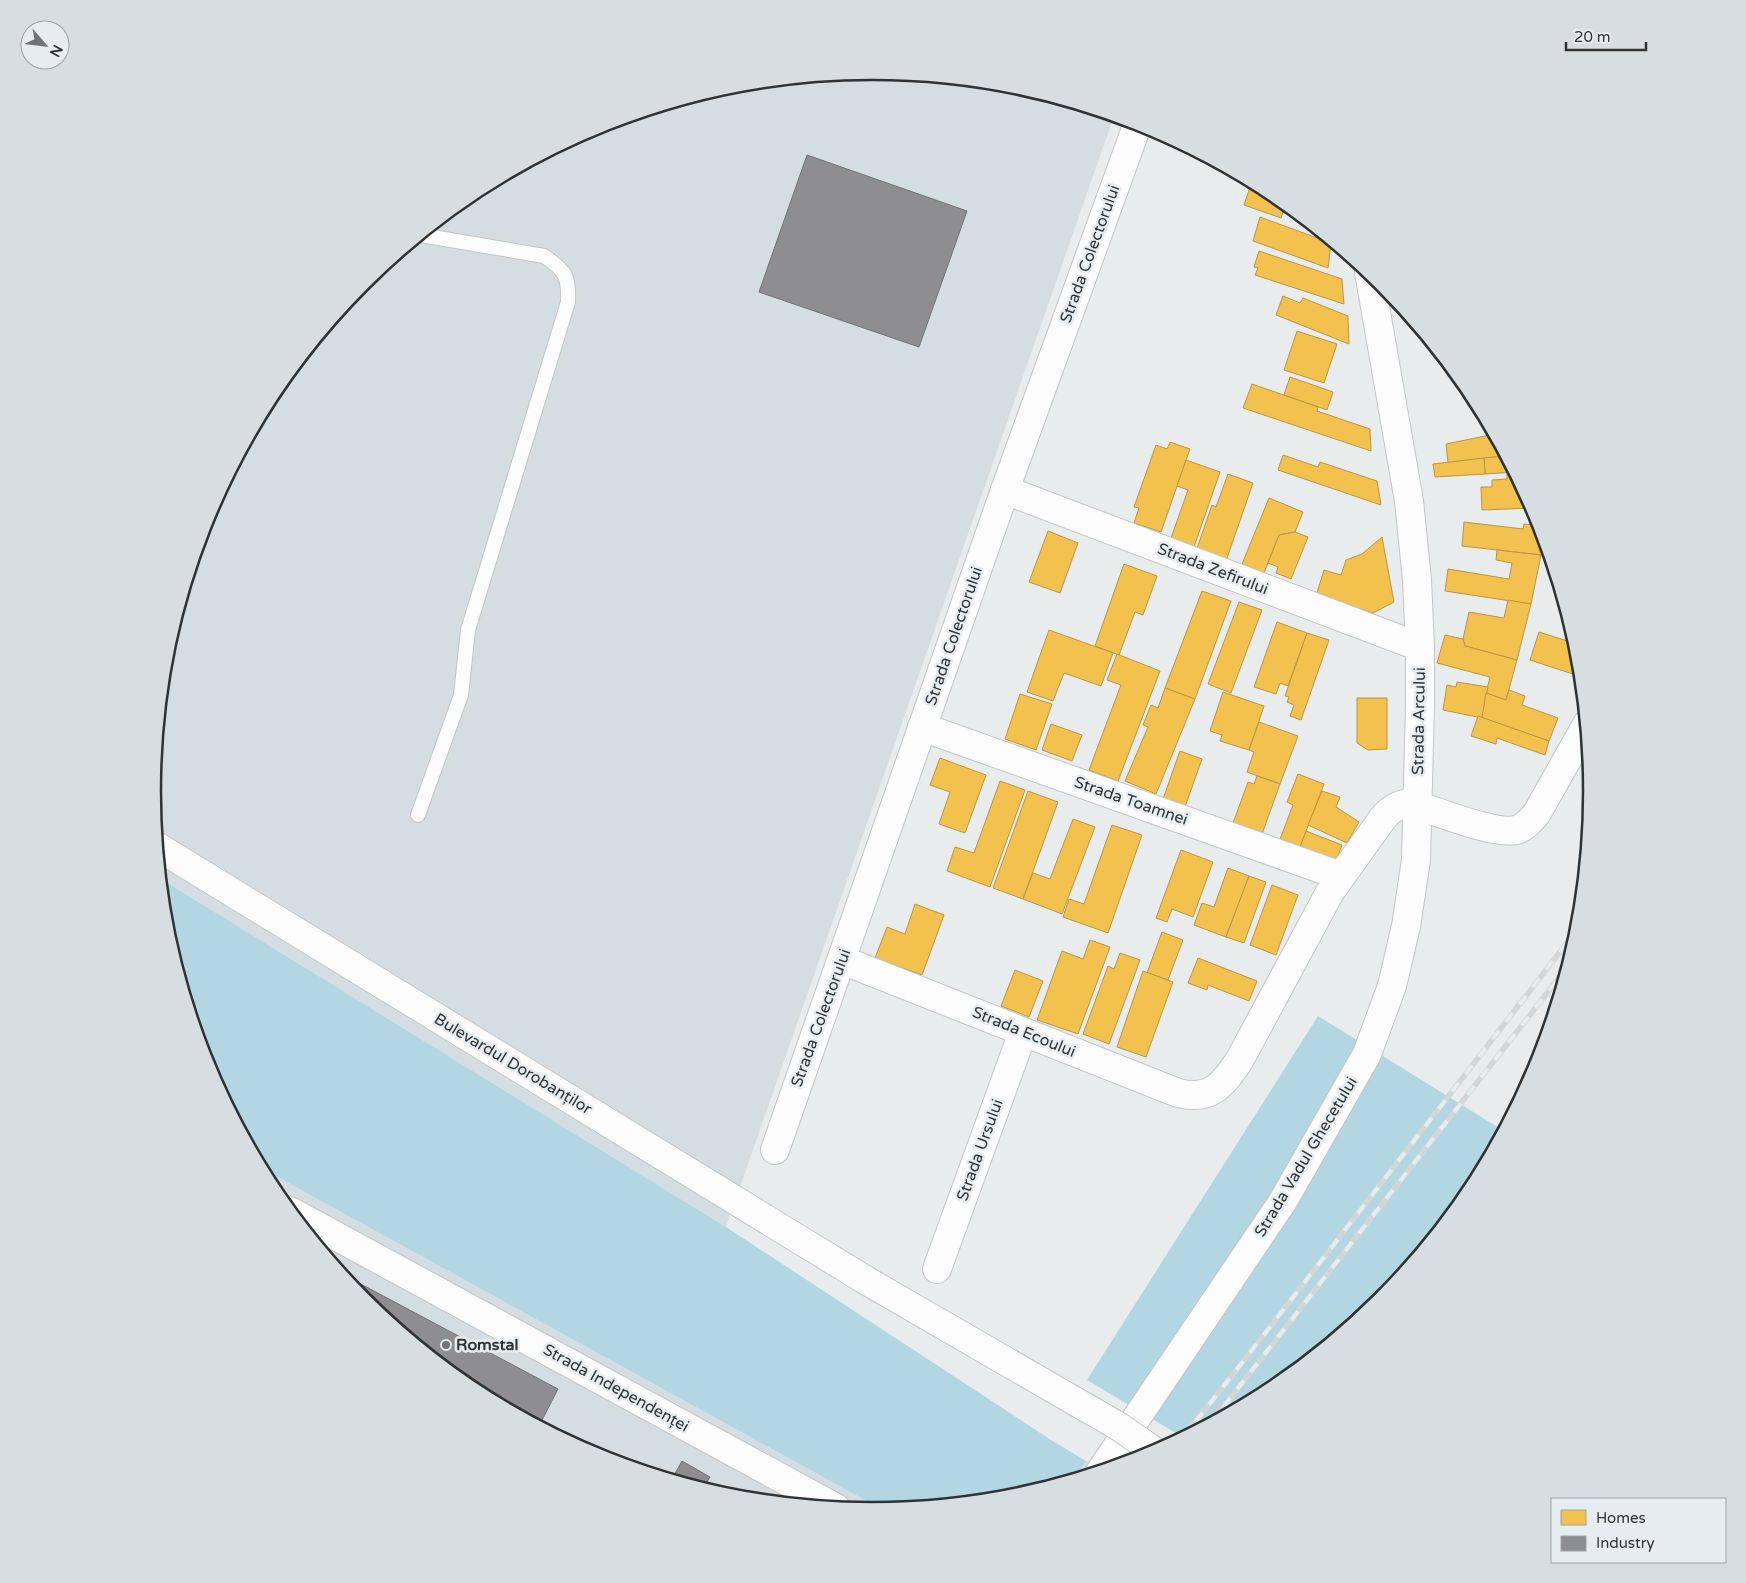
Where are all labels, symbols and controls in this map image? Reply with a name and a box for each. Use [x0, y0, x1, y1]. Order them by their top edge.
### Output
north arrow [20, 20, 70, 70]
scale bar [1566, 20, 1646, 52]
text: 20 m [1574, 28, 1611, 46]
text: N [46, 42, 66, 60]
street label: Strada Colectorului [1056, 182, 1124, 326]
street label: Strada Zefirului [1155, 539, 1271, 599]
street label: Strada Colectorului [921, 564, 987, 708]
street label: Strada Arcului [1408, 667, 1430, 775]
street label: Strada Toamnei [1072, 772, 1190, 830]
street label: Strada Colectorului [787, 946, 855, 1090]
street label: Strada Ecoului [969, 1002, 1079, 1062]
street label: Bulevardul Dorobanților [430, 1009, 596, 1120]
street label: Strada Vadul Ghecetului [1250, 1073, 1362, 1241]
street label: Strada Ursului [952, 1096, 1008, 1204]
place label: Romstal [456, 1335, 519, 1355]
marker: Romstal [440, 1339, 452, 1351]
street label: Strada Independenței [539, 1340, 693, 1436]
legend [1551, 1498, 1726, 1563]
text: Homes [1596, 1509, 1646, 1527]
text: Industry [1596, 1534, 1655, 1552]

